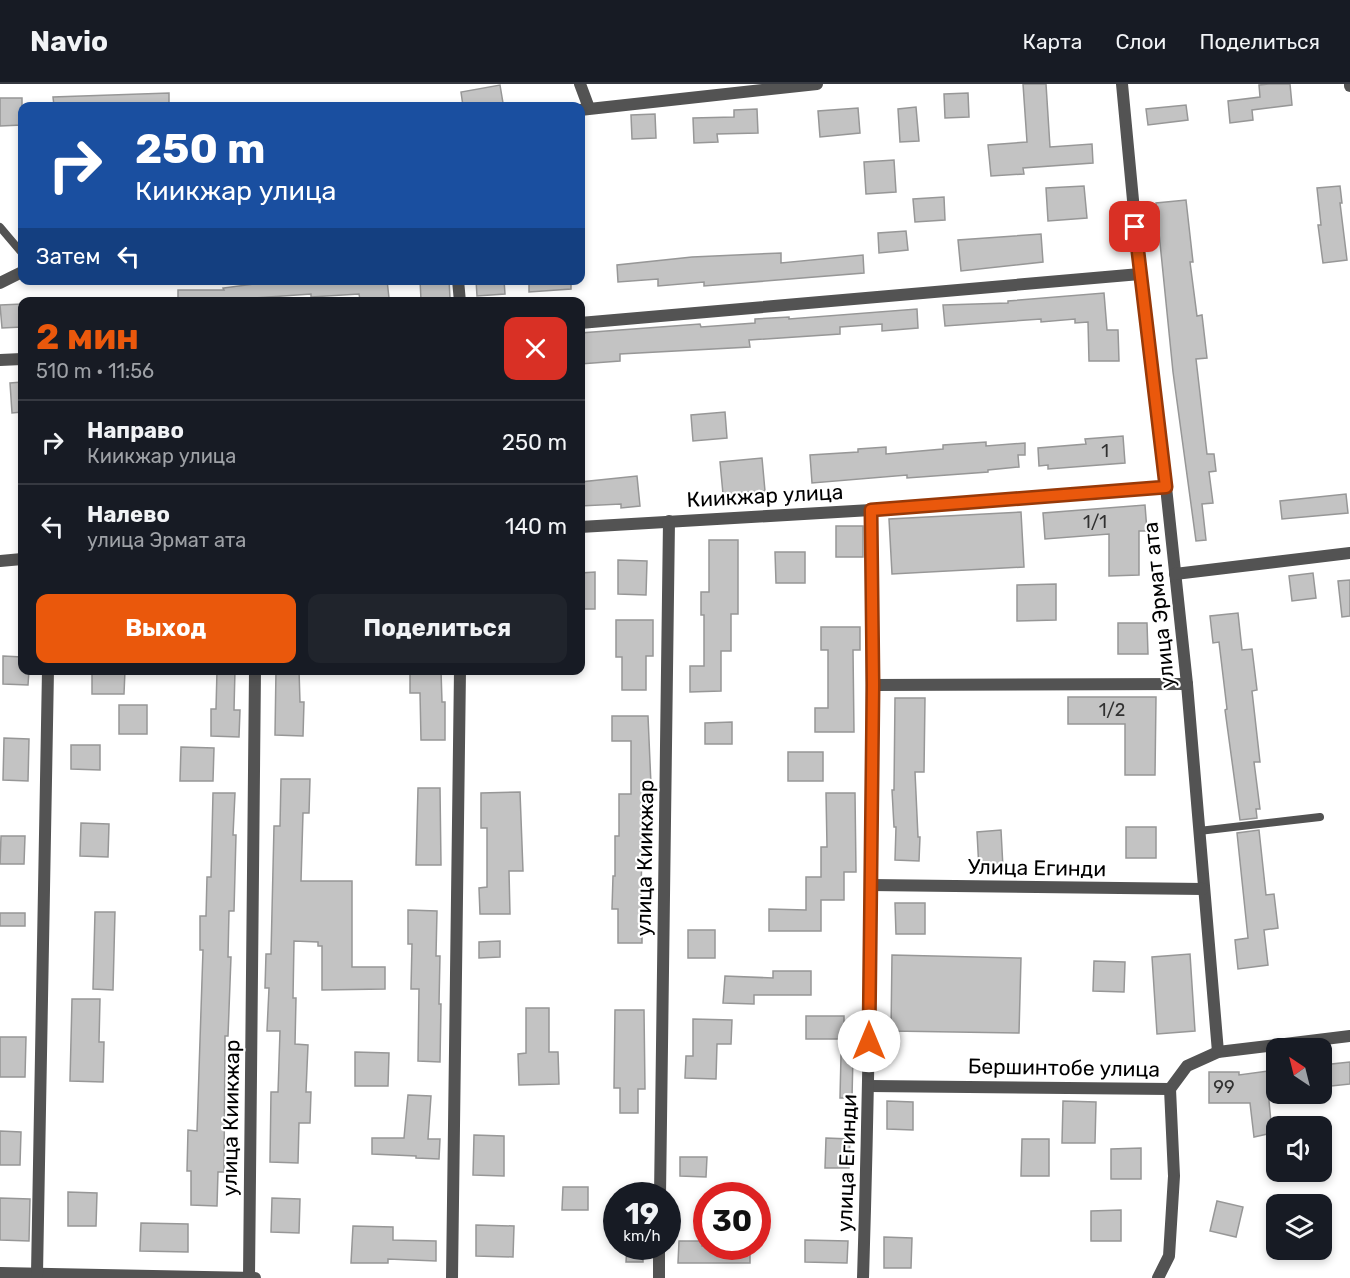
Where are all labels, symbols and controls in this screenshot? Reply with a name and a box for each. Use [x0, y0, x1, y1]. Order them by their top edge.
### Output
text: Navio [30, 25, 108, 58]
text: Карта [1022, 29, 1082, 54]
text: Слои [1115, 29, 1166, 54]
text: Поделиться [1199, 29, 1320, 54]
text: 250 m [135, 124, 265, 174]
icon: right [36, 126, 114, 204]
text: Киикжар улица [135, 175, 336, 207]
pin [1109, 201, 1160, 252]
icon: arrive [1118, 210, 1151, 243]
icon: left [112, 240, 145, 273]
text: Затем [36, 243, 100, 270]
text: 2 мин [36, 315, 139, 358]
button: close [504, 317, 567, 380]
text: 510 m · 11:56 [36, 359, 154, 383]
text: Направо [87, 417, 184, 444]
icon: right [36, 426, 69, 459]
text: 250 m [502, 429, 567, 456]
house number: 1 [1101, 440, 1109, 462]
text: Киикжар улица [87, 444, 236, 468]
street label: Киикжар улица [686, 479, 844, 512]
text: Налево [87, 501, 170, 528]
icon: left [36, 510, 69, 543]
house number: 1/1 [1083, 511, 1107, 533]
text: 140 m [505, 513, 567, 540]
street label: улица Эрмат ата [1137, 521, 1180, 690]
text: улица Эрмат ата [87, 528, 246, 552]
button: Выход [36, 594, 296, 663]
button: Поделиться [308, 594, 567, 663]
house number: 1/2 [1099, 699, 1125, 721]
street label: улица Киикжар [631, 779, 658, 937]
street label: Улица Егинди [968, 854, 1106, 881]
position arrow [837, 1009, 901, 1073]
north arrow [1266, 1038, 1332, 1104]
map controls [1266, 1038, 1332, 1260]
street label: улица Киикжар [217, 1039, 244, 1197]
street label: Бершинтобе улица [968, 1053, 1160, 1082]
house number: 99 [1213, 1076, 1235, 1098]
street label: улица Егинди [832, 1093, 861, 1233]
button: sound [1266, 1116, 1332, 1182]
speed limit sign: 30 [693, 1182, 771, 1260]
button: layers [1266, 1194, 1332, 1260]
text: 19 [625, 1196, 659, 1232]
text: km/h [623, 1227, 661, 1245]

